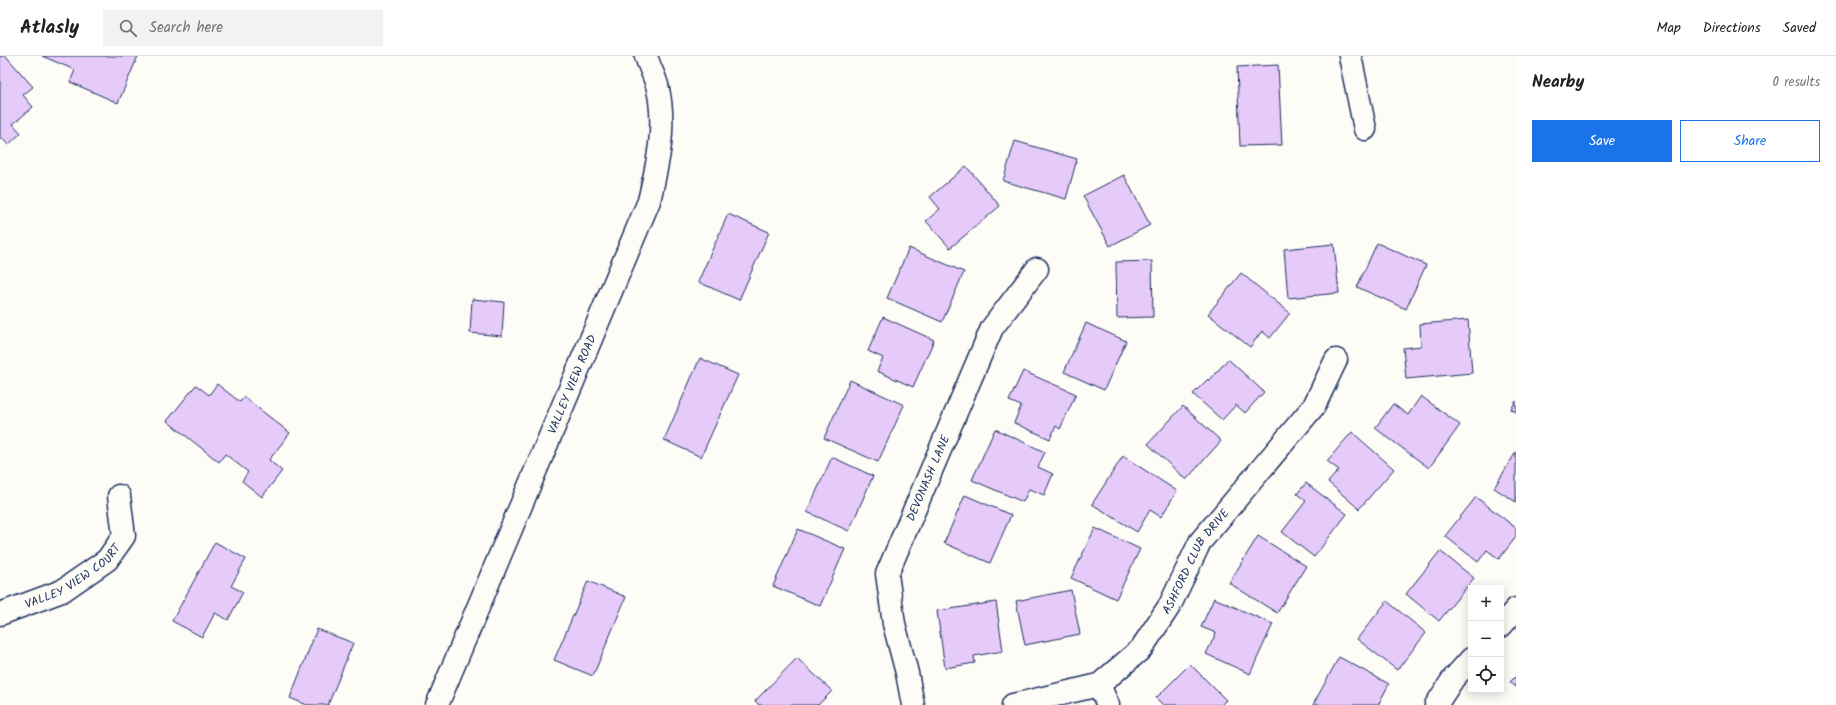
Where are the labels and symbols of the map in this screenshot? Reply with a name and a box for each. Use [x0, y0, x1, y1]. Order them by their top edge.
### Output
street label: VALLEY VIEW ROAD [543, 331, 601, 437]
street label: DEVONASH LANE [901, 431, 955, 524]
street label: ASHFORD CLUB DRIVE [1157, 504, 1234, 618]
street label: VALLEY VIEW COURT [22, 538, 126, 614]

